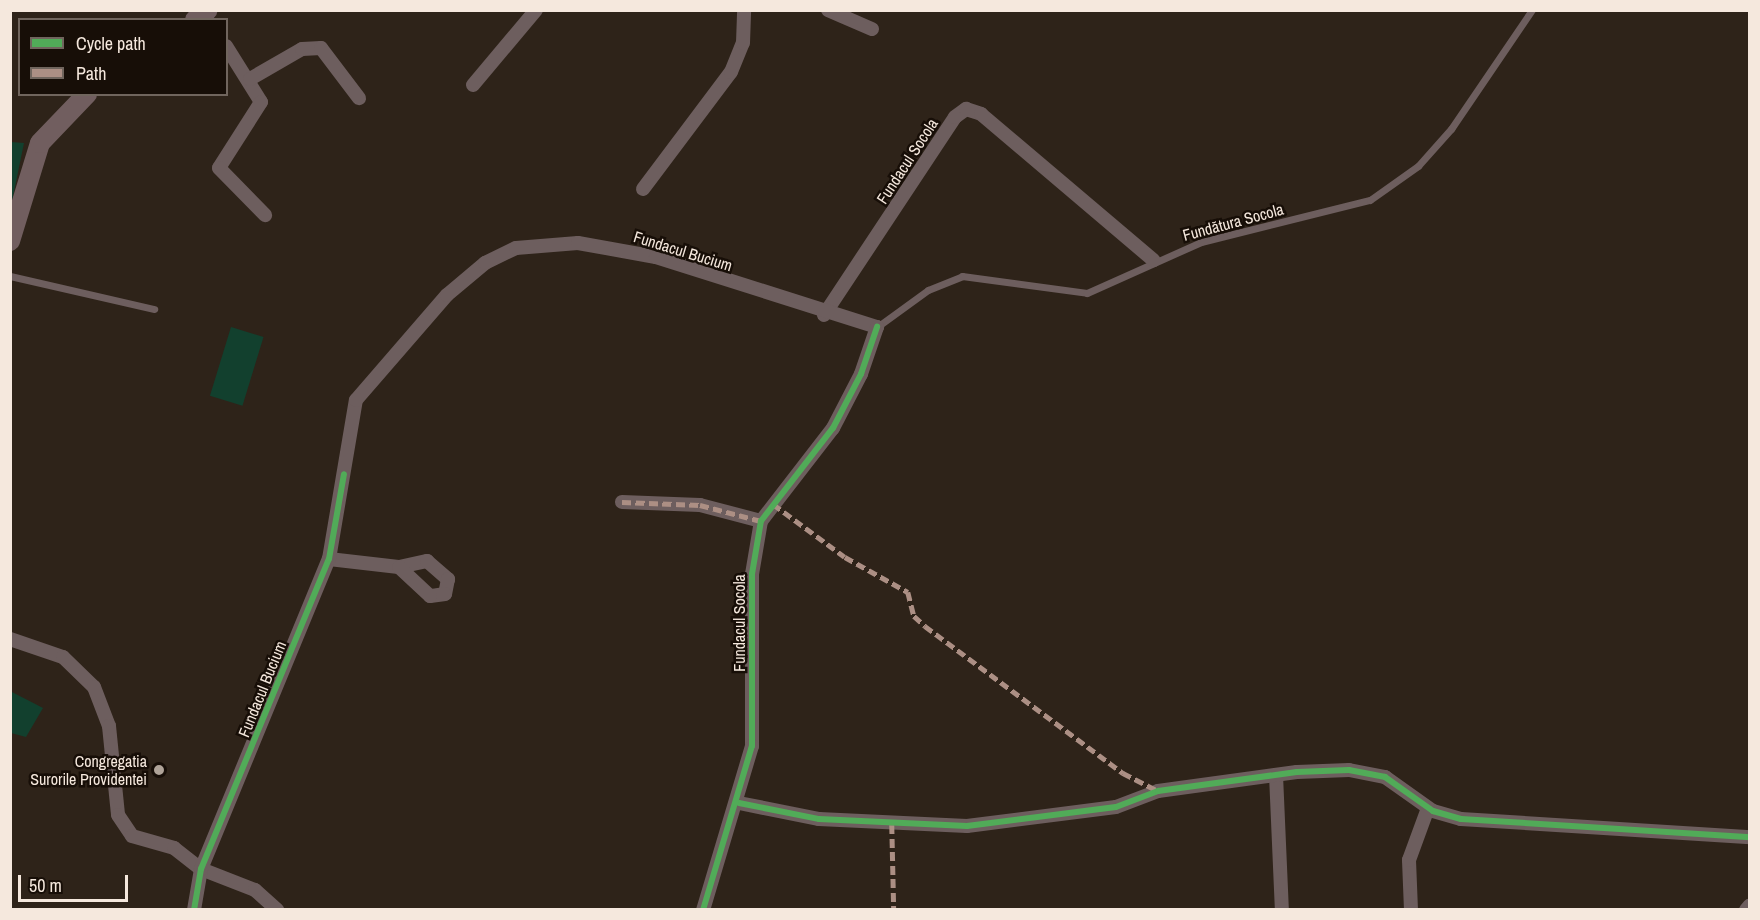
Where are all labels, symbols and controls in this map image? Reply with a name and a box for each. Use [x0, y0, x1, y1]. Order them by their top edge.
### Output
legend [18, 18, 228, 96]
text: Cycle path [76, 31, 146, 56]
text: Path [76, 61, 106, 86]
street label: Fundacul Socola [872, 115, 942, 207]
street label: Fundătura Socola [1180, 199, 1286, 245]
street label: Fundacul Bucium [631, 227, 735, 275]
street label: Fundacul Socola [729, 574, 749, 672]
street label: Fundacul Bucium [234, 638, 290, 740]
place label: Congregatia Surorile Providentei [30, 751, 147, 789]
marker: Congregatia Surorile Providentei [152, 763, 166, 777]
scale bar [21, 863, 130, 901]
text: 50 m [29, 873, 62, 898]

